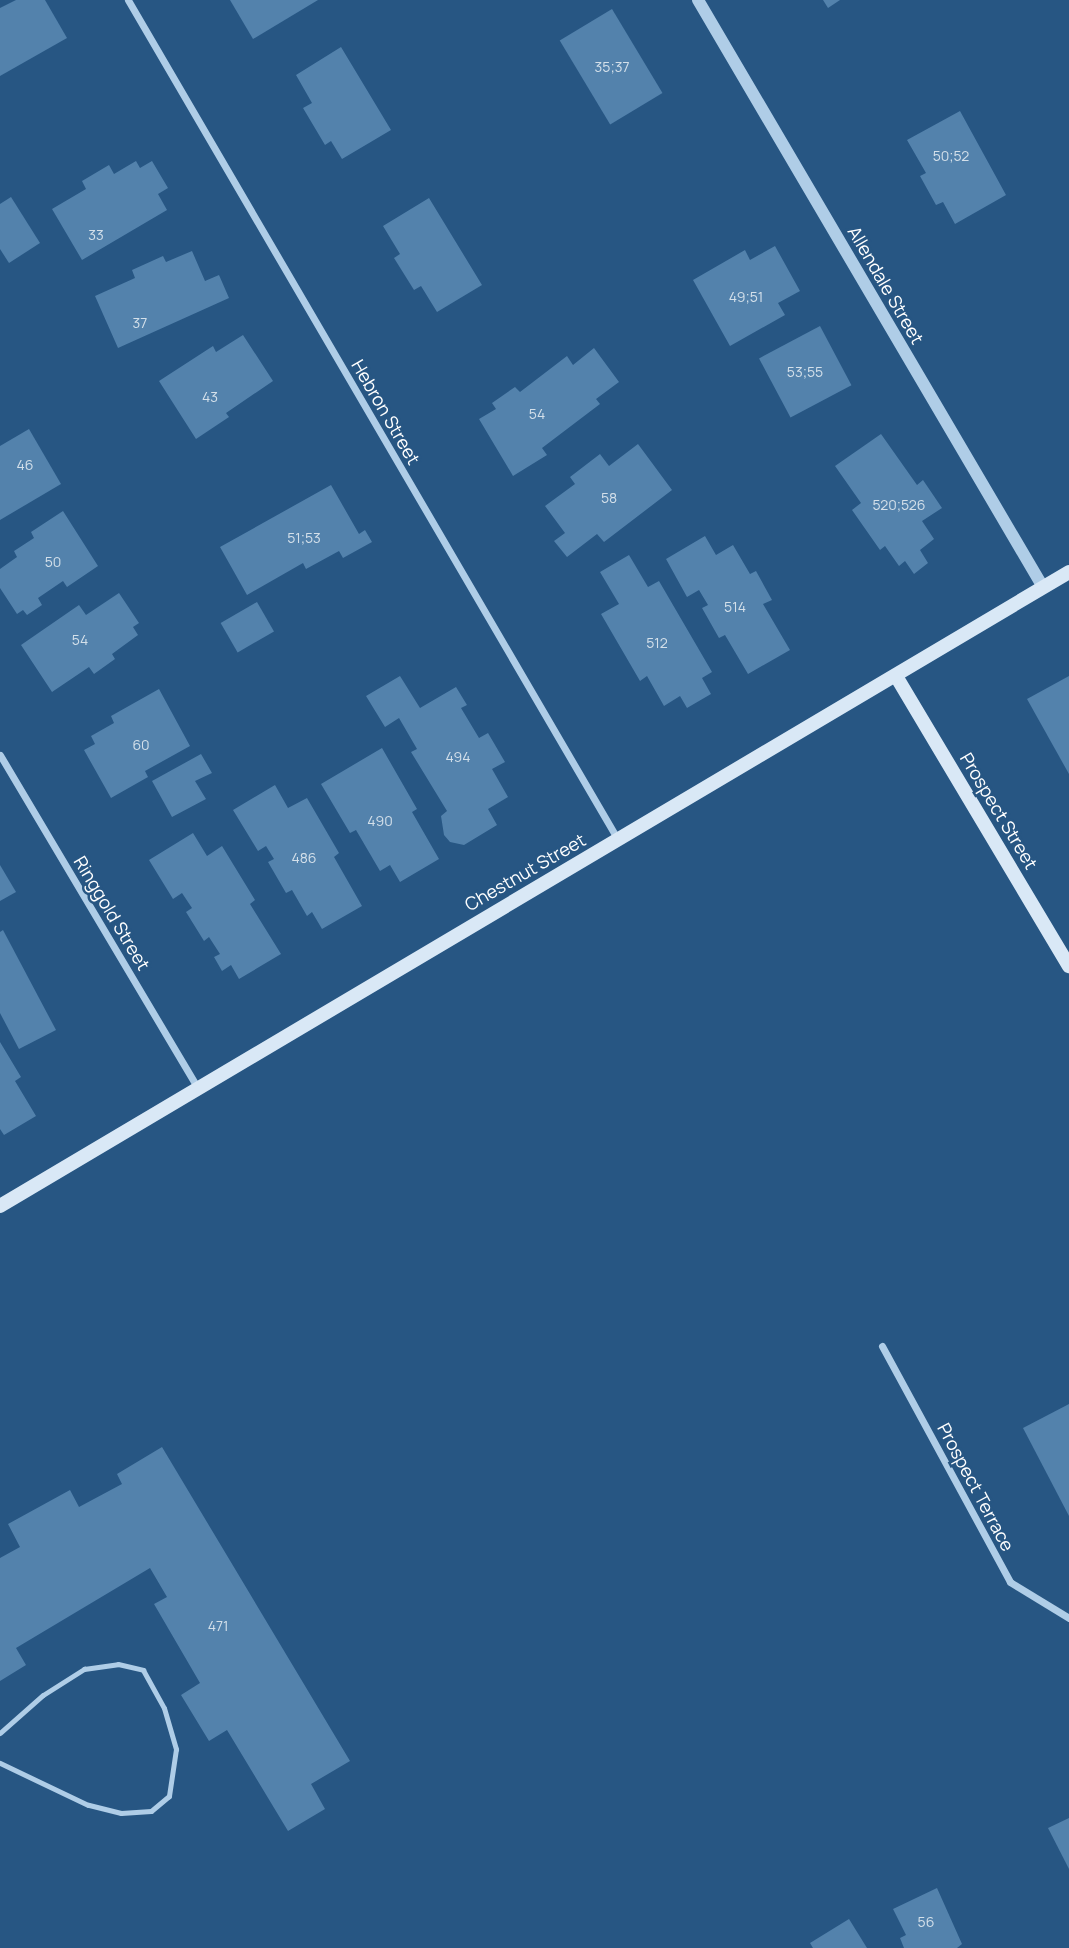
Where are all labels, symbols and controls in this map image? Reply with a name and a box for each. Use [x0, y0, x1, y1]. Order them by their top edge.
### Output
house number: 35;37 [595, 59, 629, 75]
house number: 50;52 [933, 148, 969, 164]
street label: Allendale Street [844, 222, 928, 348]
house number: 33 [88, 227, 104, 243]
house number: 49;51 [729, 289, 763, 305]
house number: 37 [133, 315, 147, 331]
street label: Hebron Street [347, 356, 425, 468]
house number: 53;55 [787, 364, 823, 380]
house number: 43 [202, 389, 218, 405]
house number: 54 [529, 406, 545, 422]
house number: 46 [17, 457, 33, 473]
house number: 58 [601, 490, 617, 506]
house number: 520;526 [873, 497, 925, 513]
house number: 51;53 [287, 530, 321, 546]
house number: 50 [45, 554, 61, 570]
house number: 514 [724, 599, 746, 615]
house number: 54 [72, 632, 88, 648]
house number: 512 [646, 635, 668, 651]
house number: 60 [132, 737, 150, 753]
house number: 494 [445, 749, 471, 765]
street label: Prospect Street [956, 749, 1042, 873]
house number: 490 [367, 813, 393, 829]
street label: Chestnut Street [461, 829, 589, 915]
house number: 486 [291, 850, 317, 866]
street label: Ringgold Street [69, 852, 155, 974]
street label: Prospect Terrace [933, 1419, 1019, 1555]
house number: 471 [208, 1618, 228, 1634]
house number: 56 [918, 1914, 934, 1930]

